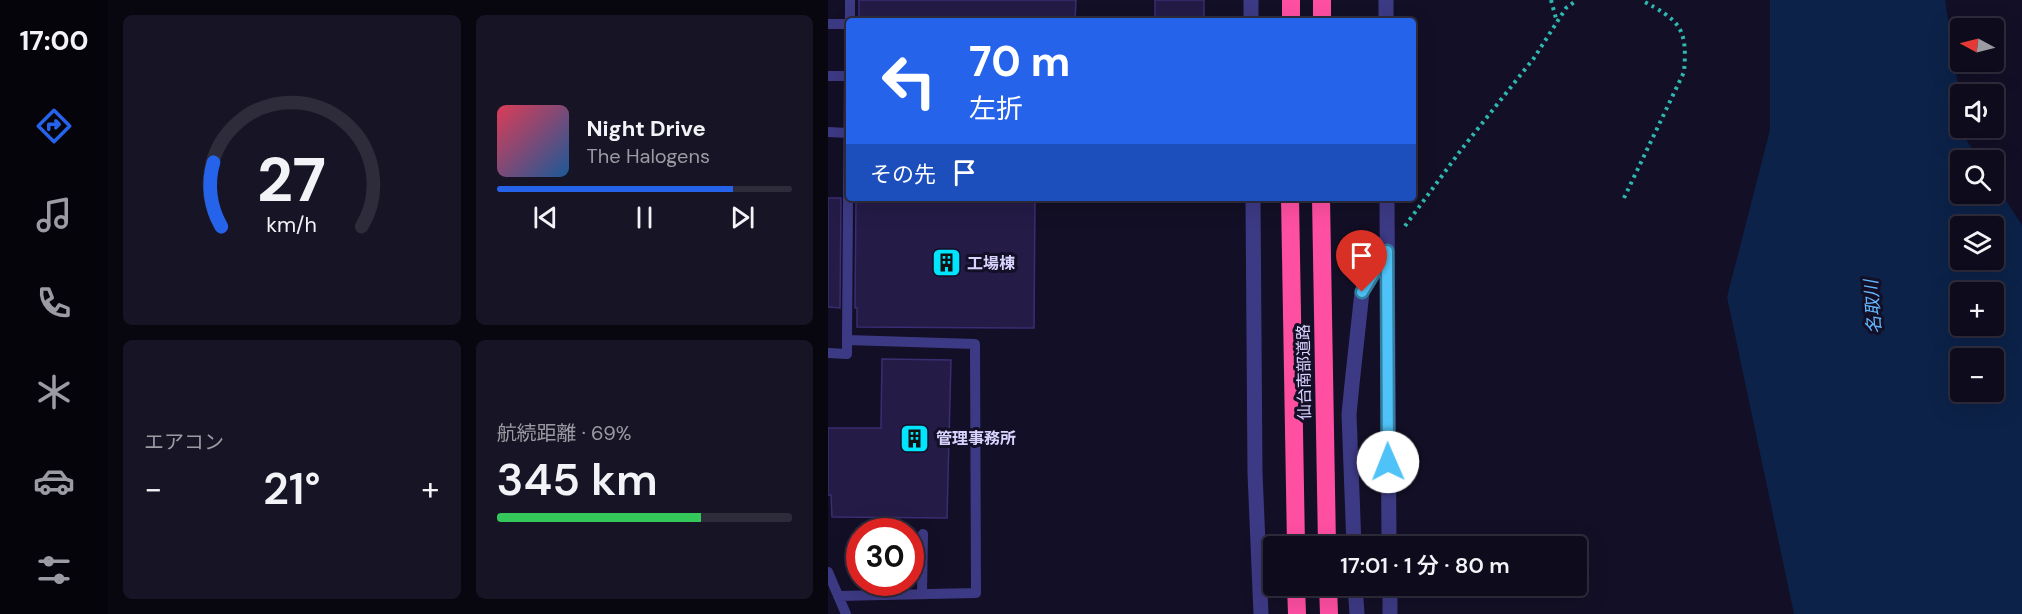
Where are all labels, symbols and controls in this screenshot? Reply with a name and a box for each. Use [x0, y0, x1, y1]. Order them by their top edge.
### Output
north arrow [1950, 18, 2004, 72]
map controls [1950, 18, 2004, 402]
text: 17:00 [19, 23, 89, 58]
text: 70 m [969, 34, 1070, 89]
icon: left [870, 42, 948, 120]
button: sound [1950, 84, 2004, 138]
text: 左折 [969, 91, 1023, 126]
icon: directions [33, 105, 75, 147]
text: Night Drive [587, 114, 706, 143]
text: 27 [257, 139, 326, 220]
text: The Halogens [587, 143, 710, 169]
button: search [1950, 150, 2004, 204]
icon: arrive [948, 156, 981, 189]
text: その先 [870, 160, 936, 189]
icon: music [33, 194, 75, 236]
icon: previous [529, 201, 562, 234]
icon: pause [628, 201, 661, 234]
icon: next [726, 201, 759, 234]
text: km/h [266, 211, 317, 239]
button: layers [1950, 216, 2004, 270]
pin [1336, 230, 1387, 292]
icon: arrive [1345, 239, 1378, 272]
building icon: 工場棟 [930, 247, 962, 279]
place label: 工場棟 [967, 253, 1015, 274]
water label: 名取川 [1859, 277, 1887, 335]
icon: phone [33, 282, 75, 324]
button: + [1950, 282, 2004, 336]
street label: 仙台南部道路 [1293, 324, 1315, 420]
button: − [1950, 348, 2004, 402]
icon: climate [33, 371, 75, 413]
text: 航続距離 · 69% [497, 420, 632, 446]
building icon: 管理事務所 [899, 422, 931, 454]
place label: 管理事務所 [936, 428, 1016, 449]
text: エアコン [144, 429, 224, 455]
position arrow [1356, 430, 1420, 494]
text: 345 km [497, 450, 658, 509]
text: 21° [263, 459, 321, 518]
icon: car [33, 460, 75, 502]
text: − [144, 467, 162, 510]
text: + [421, 467, 439, 510]
speed limit sign: 30 [846, 518, 924, 596]
icon: filters [33, 549, 75, 591]
text: 17:01 · 1 分 · 80 m [1340, 551, 1510, 580]

